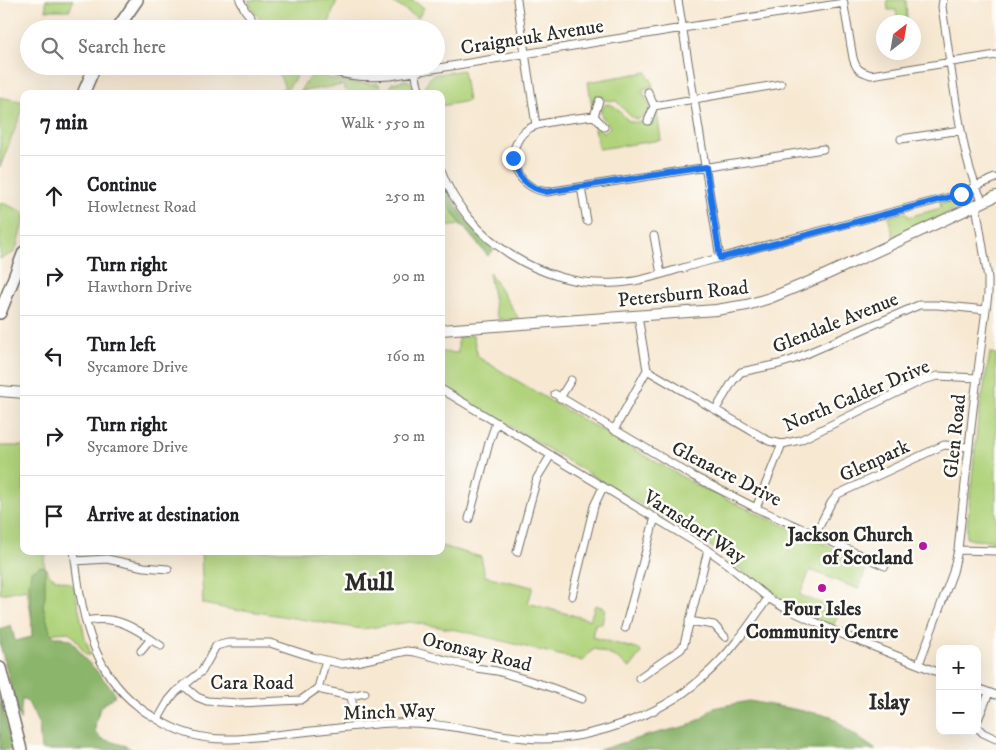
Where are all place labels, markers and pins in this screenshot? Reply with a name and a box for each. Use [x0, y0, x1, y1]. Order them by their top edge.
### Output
place label: Jackson Church of Scotland [785, 523, 914, 571]
marker: Jackson Church of Scotland [917, 540, 929, 552]
marker: Four Isles Community Centre [816, 582, 828, 594]
place label: Four Isles Community Centre [746, 597, 899, 645]

